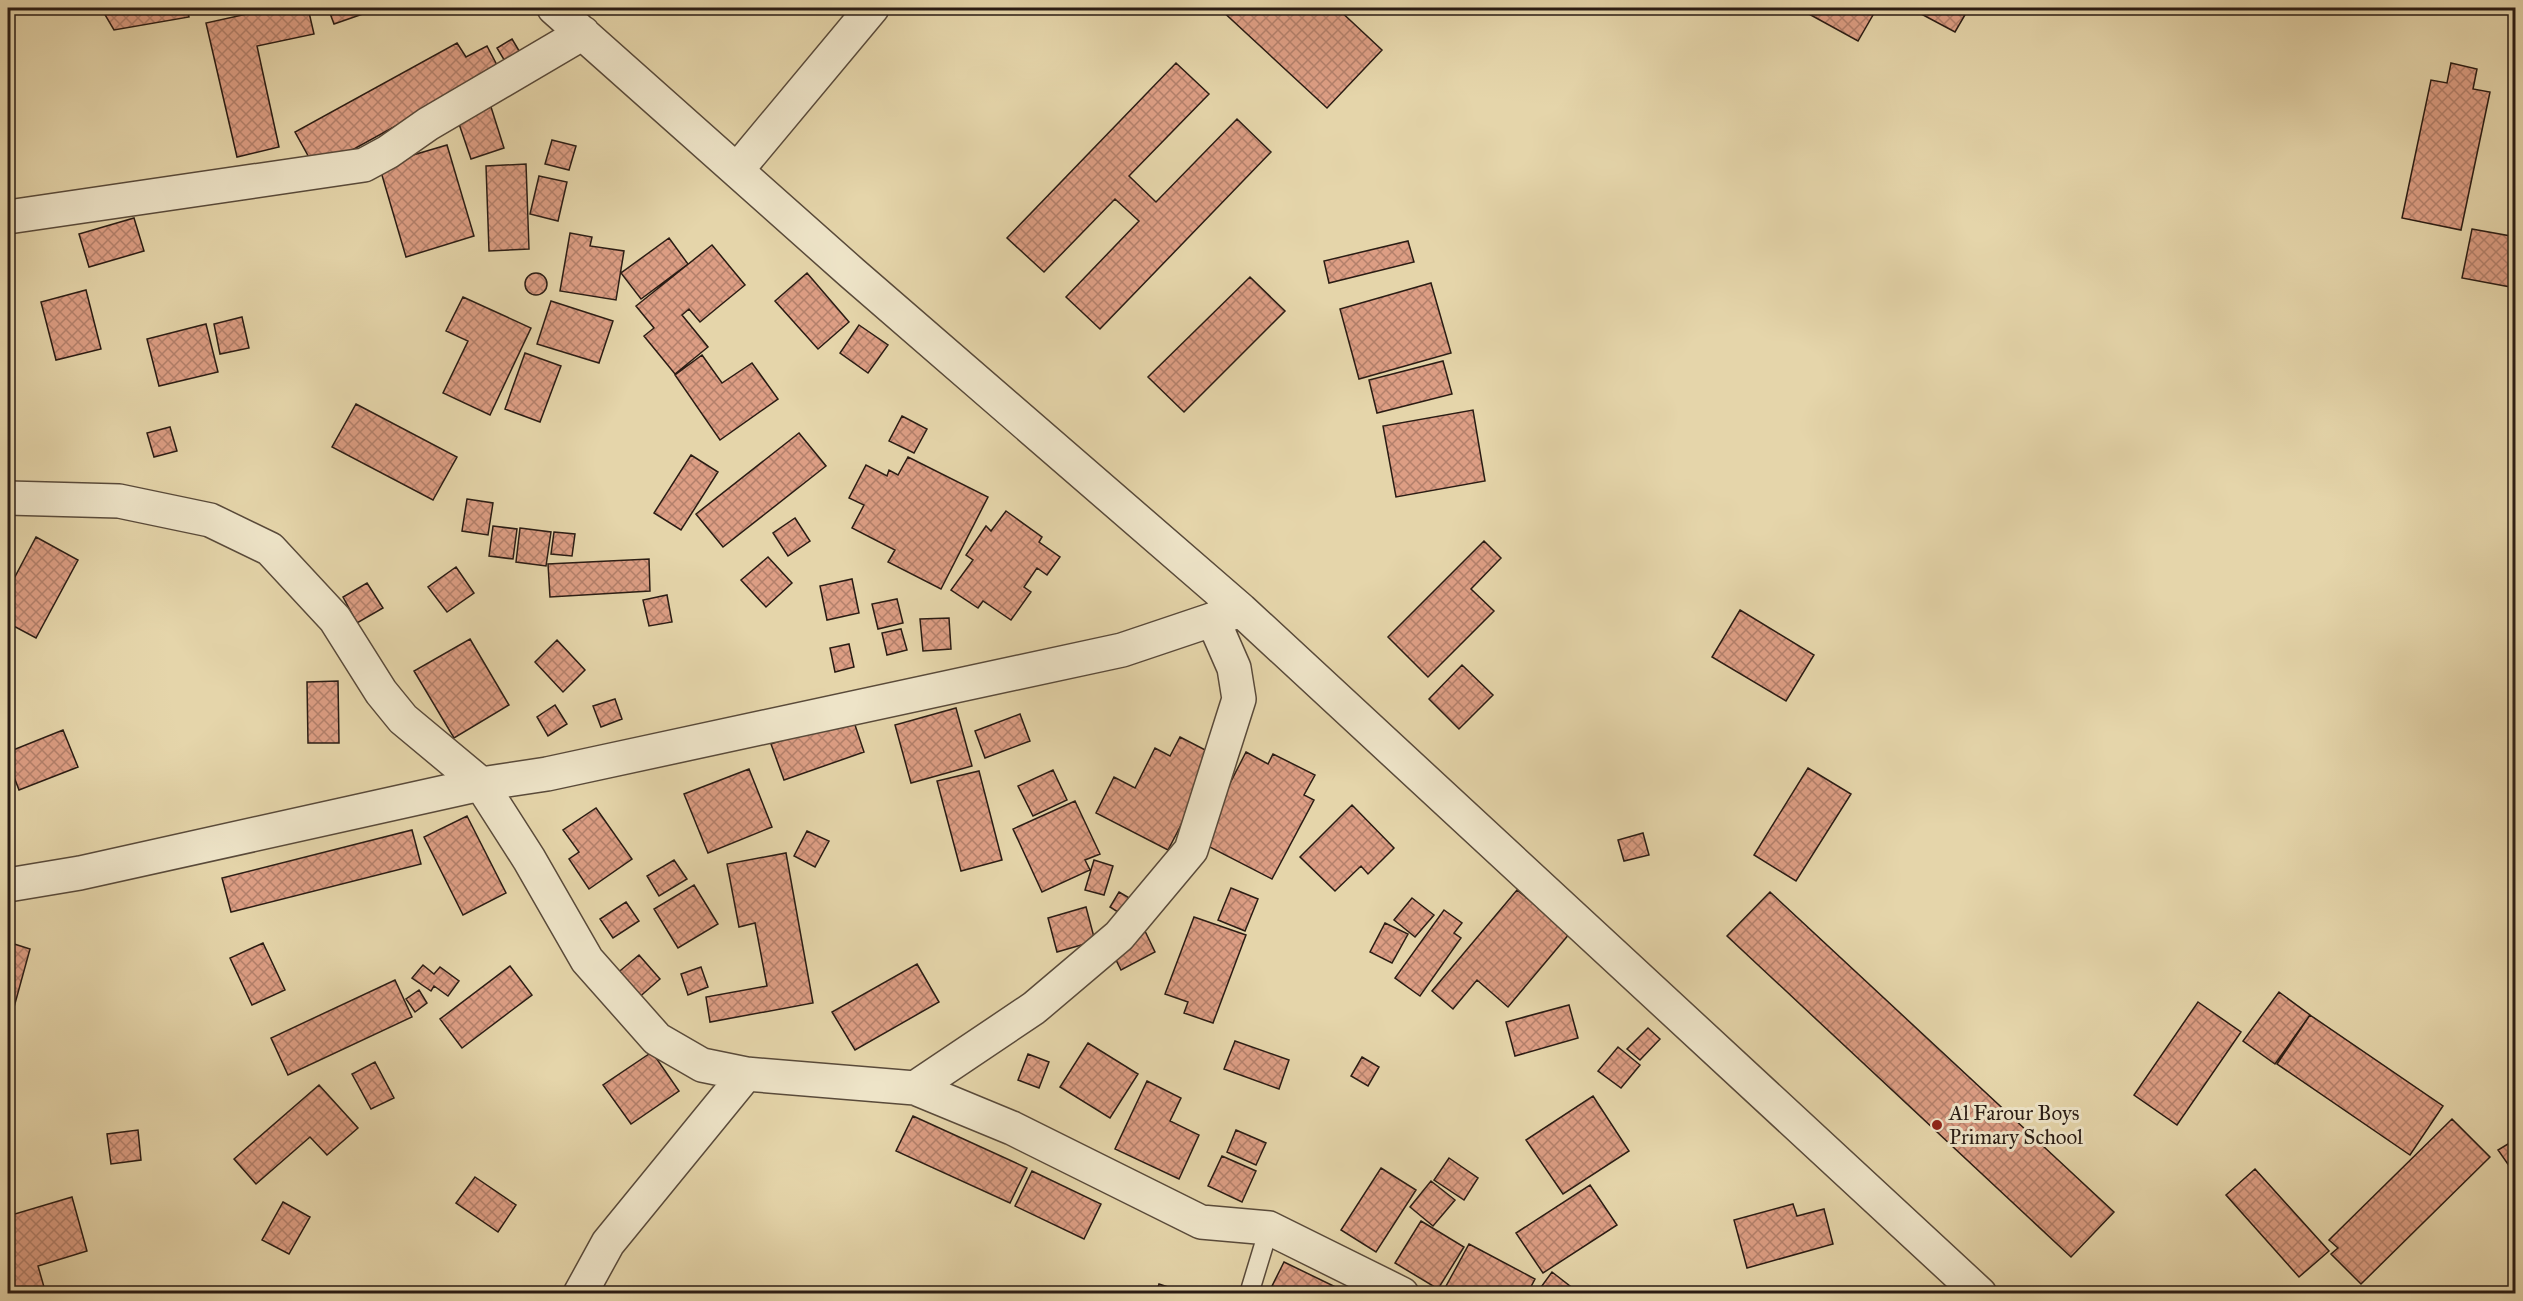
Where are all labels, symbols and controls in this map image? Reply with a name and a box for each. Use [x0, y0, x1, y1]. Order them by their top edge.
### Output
place label: Al Farour Boys Primary School [1948, 1100, 2083, 1150]
marker: Al Farour Boys Primary School [1930, 1118, 1944, 1132]

